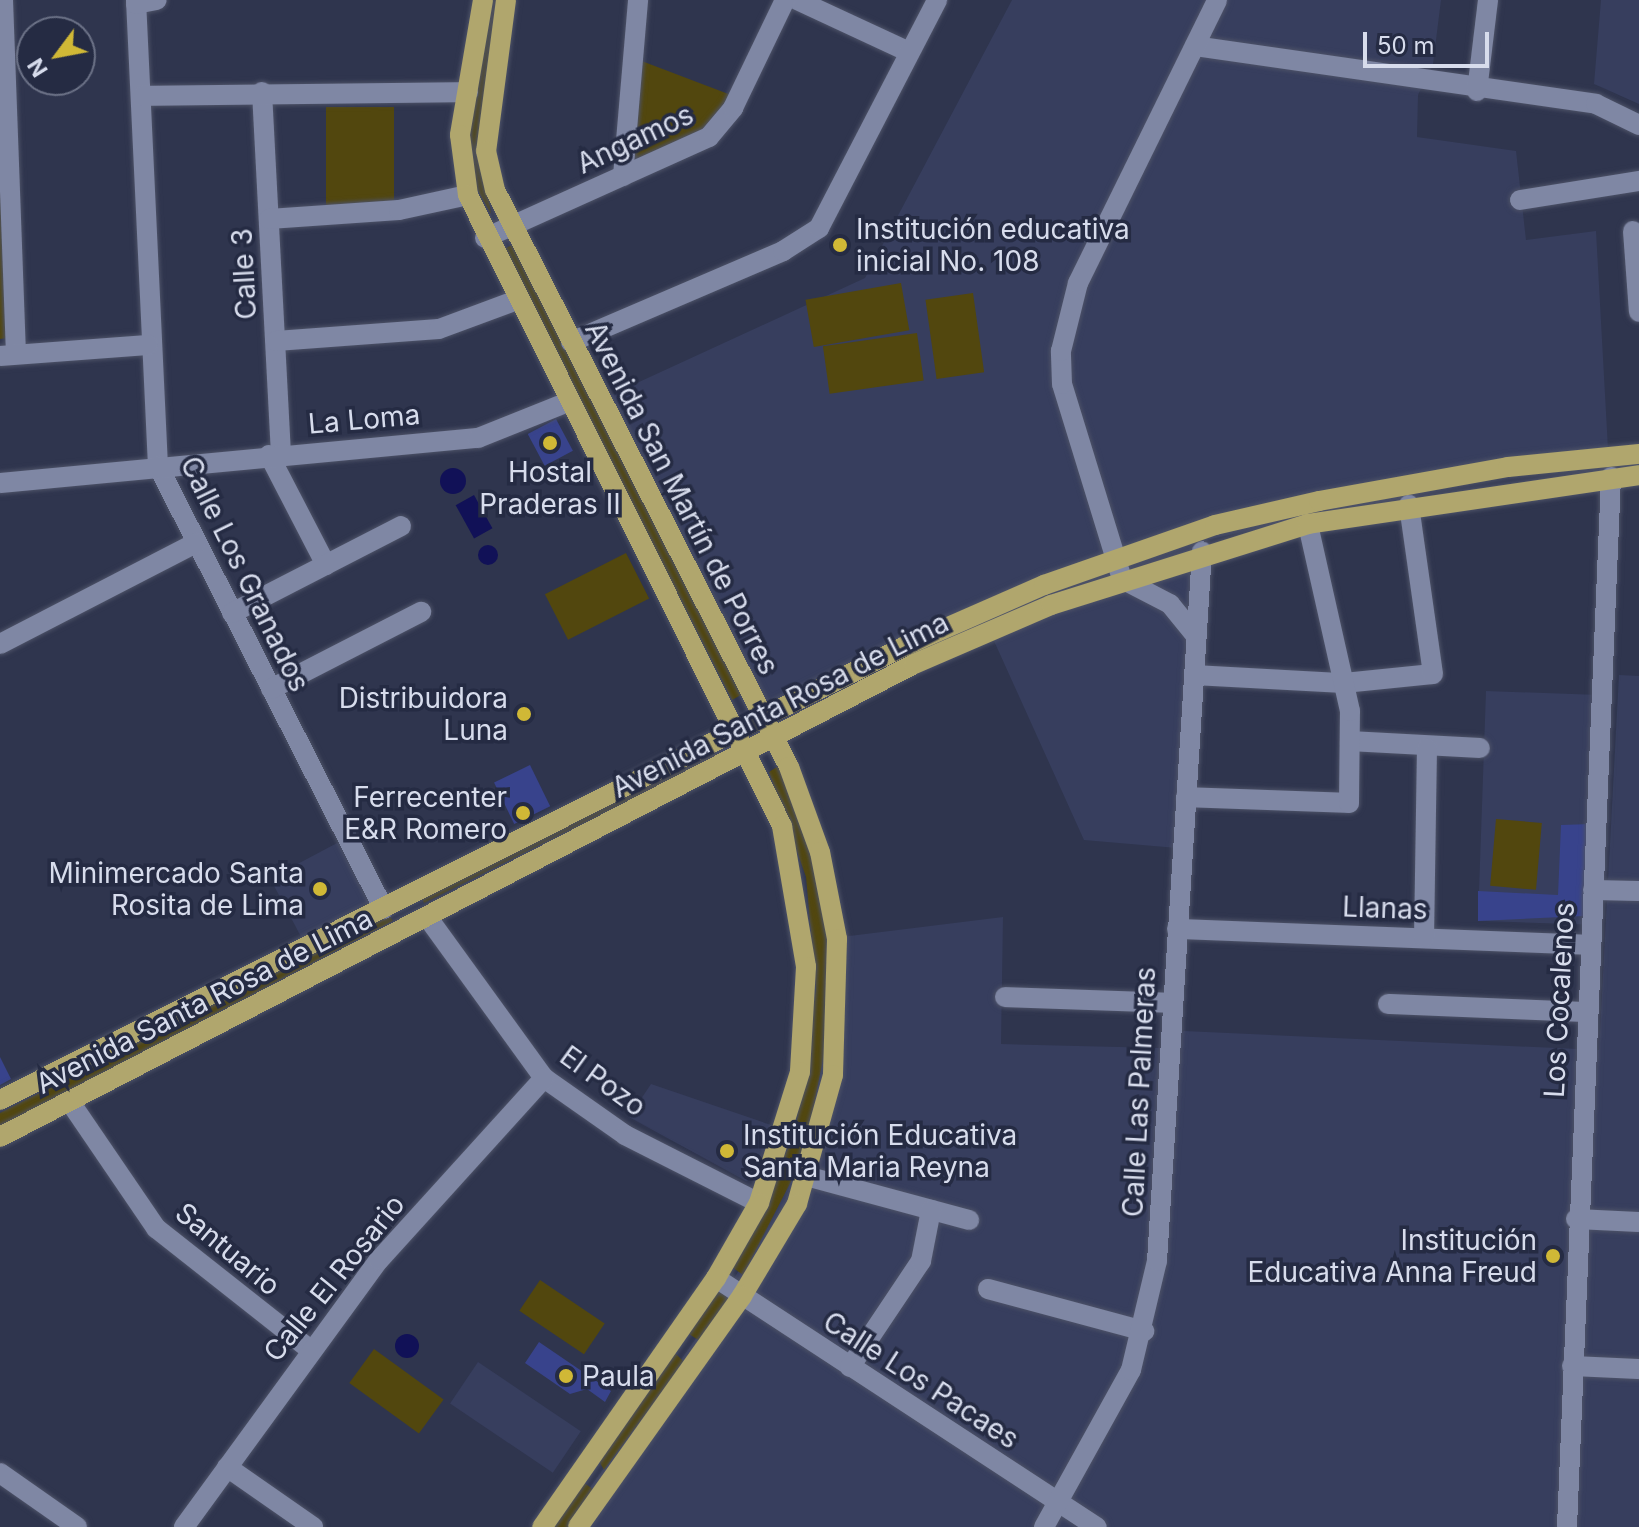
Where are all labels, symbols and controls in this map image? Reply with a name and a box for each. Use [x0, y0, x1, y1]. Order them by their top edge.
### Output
north arrow [16, 16, 96, 96]
scale bar [1367, 16, 1493, 66]
text: 50 m [1377, 31, 1435, 60]
text: N [22, 54, 53, 82]
street label: Angamos [571, 97, 699, 181]
place label: Institución educativa inicial No. 108 [856, 212, 1130, 278]
street label: Calle 3 [225, 228, 263, 320]
marker: Institución educativa inicial No. 108 [831, 236, 849, 254]
street label: Avenida San Martín de Porres [578, 316, 786, 680]
street label: La Loma [307, 397, 421, 441]
marker: Hostal Praderas II [541, 434, 559, 452]
street label: Calle Los Granados [173, 451, 317, 697]
place label: Hostal Praderas II [479, 455, 621, 521]
street label: Avenida Santa Rosa de Lima [606, 605, 954, 805]
place label: Distribuidora Luna [339, 681, 508, 747]
marker: Distribuidora Luna [515, 705, 533, 723]
place label: Ferrecenter E&R Romero [344, 780, 507, 846]
marker: Ferrecenter E&R Romero [514, 804, 532, 822]
place label: Minimercado Santa Rosita de Lima [49, 856, 304, 922]
marker: Minimercado Santa Rosita de Lima [311, 880, 329, 898]
street label: Llanas [1342, 890, 1428, 926]
street label: Avenida Santa Rosa de Lima [30, 901, 378, 1101]
street label: Los Cocalenos [1537, 901, 1581, 1099]
street label: Calle Las Palmeras [1116, 966, 1162, 1218]
street label: El Pozo [554, 1039, 652, 1123]
place label: Institución Educativa Santa Maria Reyna [743, 1118, 1017, 1184]
marker: Institución Educativa Santa Maria Reyna [718, 1142, 736, 1160]
street label: Calle El Rosario [256, 1188, 412, 1368]
street label: Santuario [169, 1196, 287, 1302]
place label: Institución Educativa Anna Freud [1248, 1223, 1537, 1289]
marker: Institución Educativa Anna Freud [1544, 1247, 1562, 1265]
street label: Calle Los Pacaes [817, 1304, 1025, 1456]
place label: Paula [582, 1359, 655, 1393]
marker: Paula [557, 1367, 575, 1385]

